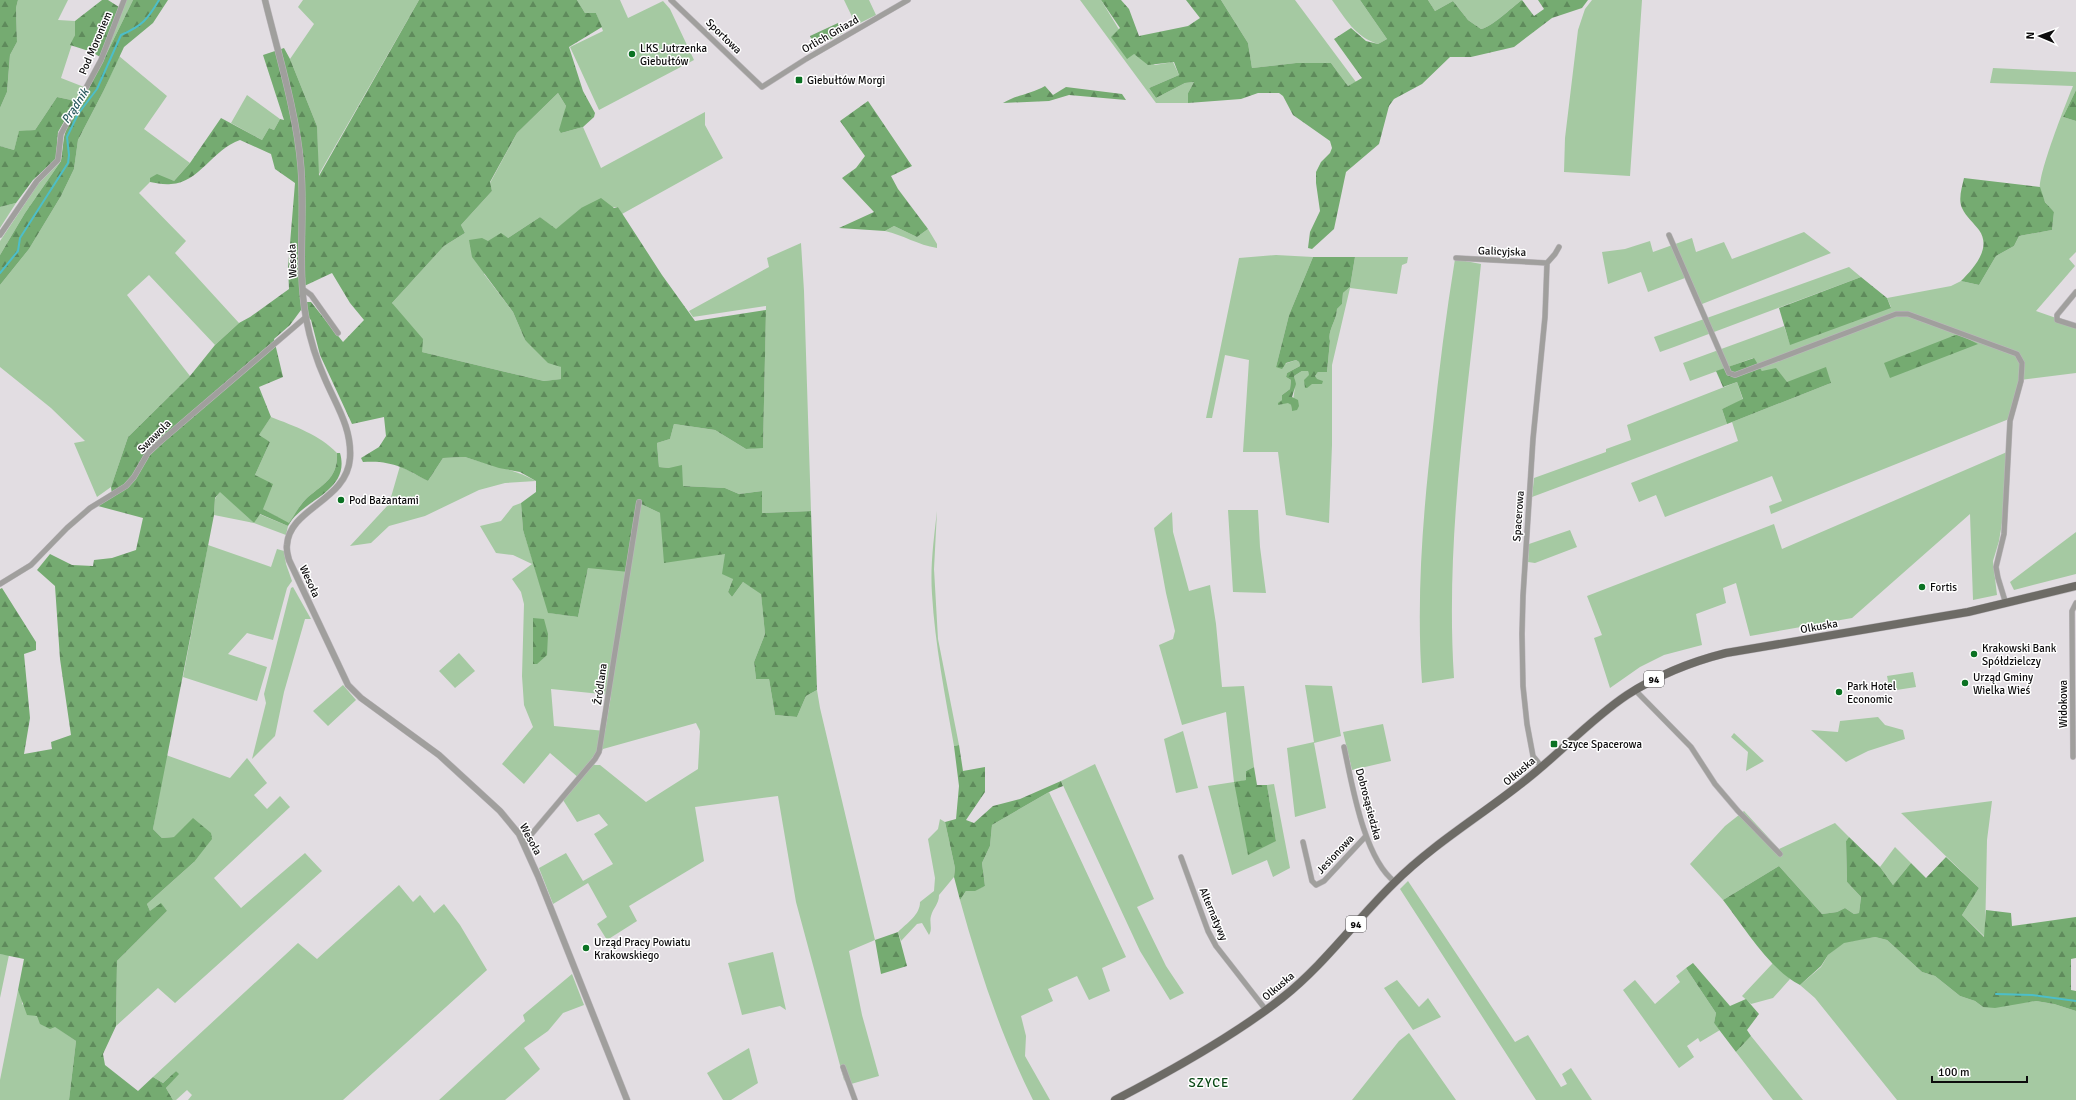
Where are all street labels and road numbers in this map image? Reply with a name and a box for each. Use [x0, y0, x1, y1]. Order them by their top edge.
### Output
street label: Pod Moroniem [76, 9, 115, 77]
street label: Orlich Gniazd [800, 13, 861, 56]
street label: Sportowa [703, 16, 745, 57]
street label: Wesoła [285, 243, 300, 278]
street label: Galicyjska [1478, 244, 1527, 259]
street label: Swawola [135, 417, 174, 456]
street label: Spacerowa [1510, 490, 1527, 542]
street label: Wesoła [296, 563, 323, 600]
street label: Olkuska [1799, 617, 1839, 636]
street label: Źródlana [590, 662, 610, 706]
road number: 94 [1644, 671, 1664, 687]
street label: Widokowa [2057, 679, 2070, 728]
street label: Olkuska [1501, 754, 1538, 788]
street label: Dobrosąsiedzka [1353, 767, 1384, 842]
street label: Wesoła [517, 821, 545, 858]
street label: Jesionowa [1314, 832, 1357, 877]
street label: Alternatywy [1197, 886, 1231, 944]
road number: 94 [1346, 916, 1366, 932]
street label: Olkuska [1260, 969, 1297, 1003]

